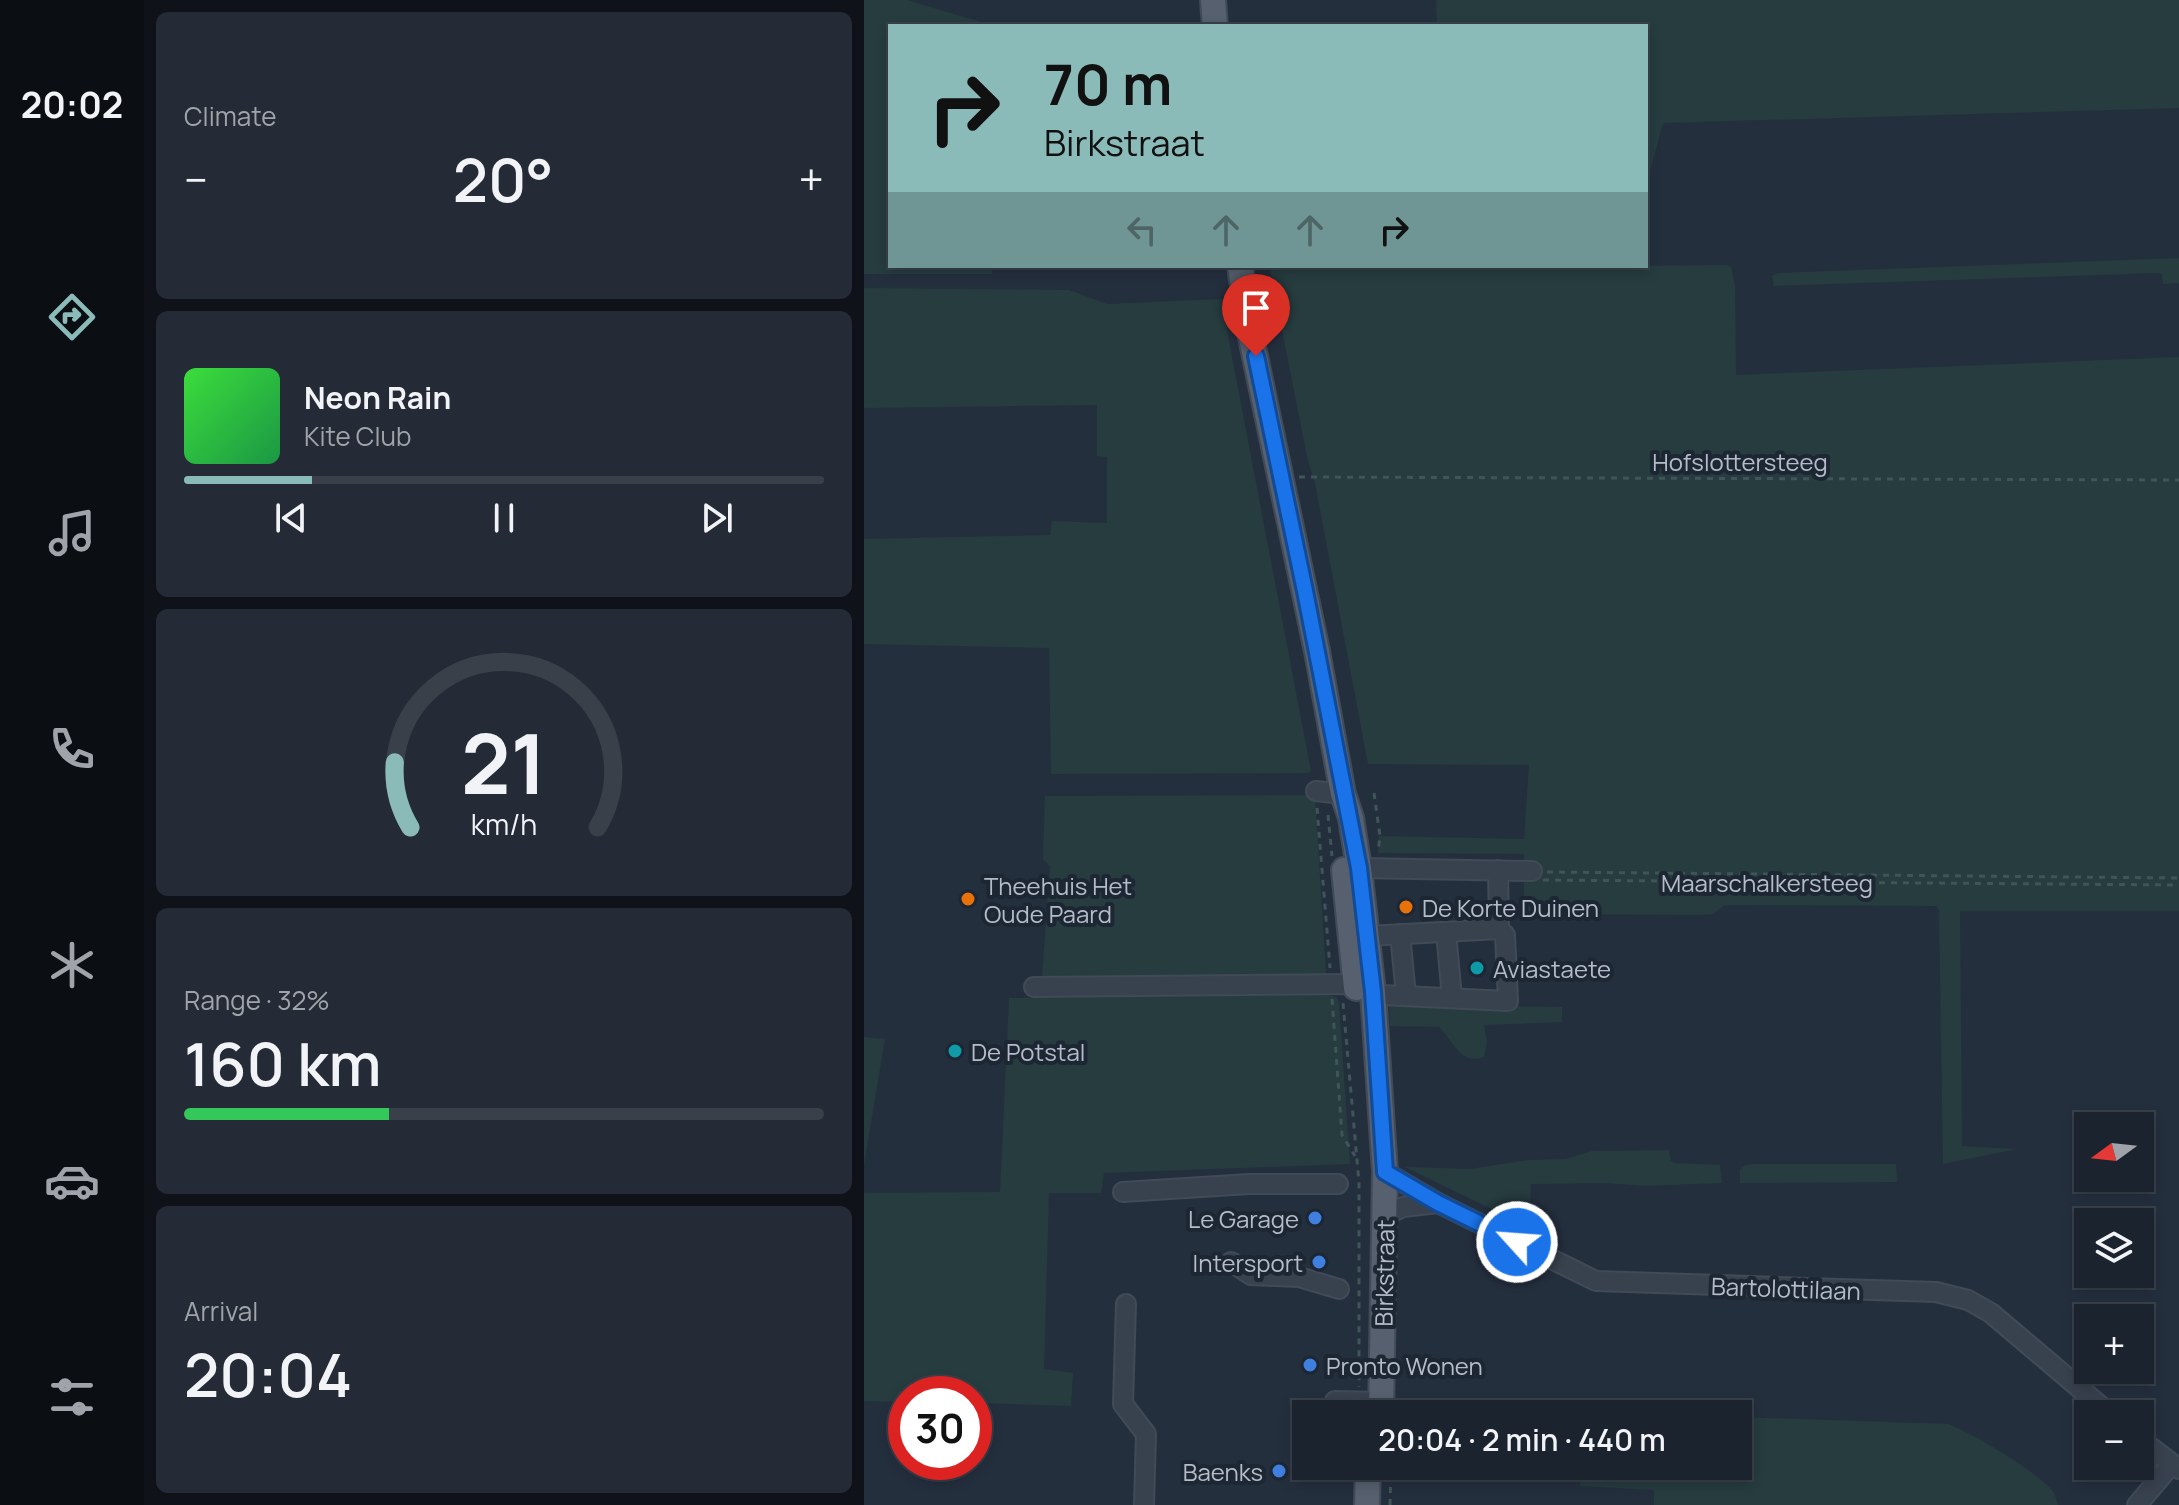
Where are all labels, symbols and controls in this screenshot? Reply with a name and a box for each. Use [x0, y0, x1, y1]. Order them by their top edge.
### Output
text: 70 m [1044, 45, 1172, 122]
icon: right [912, 56, 1016, 160]
text: 20:02 [21, 80, 123, 129]
text: Climate [184, 98, 276, 134]
text: Birkstraat [1044, 118, 1205, 167]
text: 20° [453, 138, 554, 220]
text: − [184, 149, 208, 209]
text: + [799, 149, 824, 209]
icon: left [1120, 208, 1164, 252]
icon: ahead [1204, 208, 1248, 252]
icon: ahead [1288, 208, 1332, 252]
icon: right [1372, 208, 1416, 252]
pin [1222, 274, 1290, 356]
icon: arrive [1234, 286, 1278, 330]
icon: directions [44, 289, 100, 345]
text: Neon Rain [304, 377, 451, 418]
text: Kite Club [304, 418, 411, 454]
street label: Hofslottersteeg [1652, 445, 1828, 478]
icon: previous [269, 496, 313, 540]
icon: pause [482, 496, 526, 540]
icon: next [695, 496, 739, 540]
icon: music [44, 505, 100, 561]
text: 21 [461, 705, 547, 819]
icon: phone [44, 721, 100, 777]
text: km/h [471, 806, 537, 845]
street label: Maarschalkersteeg [1661, 866, 1873, 899]
place label: Theehuis Het Oude Paard [984, 869, 1132, 930]
marker: Theehuis Het Oude Paard [959, 890, 977, 908]
place label: De Korte Duinen [1422, 891, 1599, 924]
marker: De Korte Duinen [1397, 898, 1415, 916]
icon: climate [44, 937, 100, 993]
place label: Aviastaete [1493, 952, 1611, 985]
marker: Aviastaete [1468, 959, 1486, 977]
text: Range · 32% [184, 982, 330, 1018]
text: 160 km [184, 1022, 382, 1104]
place label: De Potstal [971, 1035, 1085, 1068]
marker: De Potstal [946, 1042, 964, 1060]
north arrow [2074, 1112, 2154, 1192]
map controls [2074, 1112, 2154, 1480]
icon: car [44, 1153, 100, 1209]
position arrow [1475, 1200, 1559, 1284]
place label: Le Garage [1188, 1202, 1299, 1235]
button: layers [2074, 1208, 2154, 1288]
marker: Le Garage [1306, 1209, 1324, 1227]
street label: Birkstraat [1367, 1219, 1401, 1327]
place label: Intersport [1193, 1246, 1303, 1279]
marker: Intersport [1310, 1253, 1328, 1271]
street label: Bartolottilaan [1711, 1269, 1861, 1307]
text: Arrival [184, 1293, 258, 1329]
button: + [2074, 1304, 2154, 1384]
text: 20:04 [184, 1333, 352, 1415]
place label: Pronto Wonen [1326, 1349, 1483, 1382]
marker: Pronto Wonen [1301, 1356, 1319, 1374]
icon: filters [44, 1369, 100, 1425]
speed limit sign: 30 [888, 1376, 992, 1480]
button: − [2074, 1400, 2154, 1480]
text: 20:04 · 2 min · 440 m [1378, 1419, 1666, 1460]
place label: Baenks [1183, 1455, 1263, 1488]
marker: Baenks [1270, 1462, 1288, 1480]

